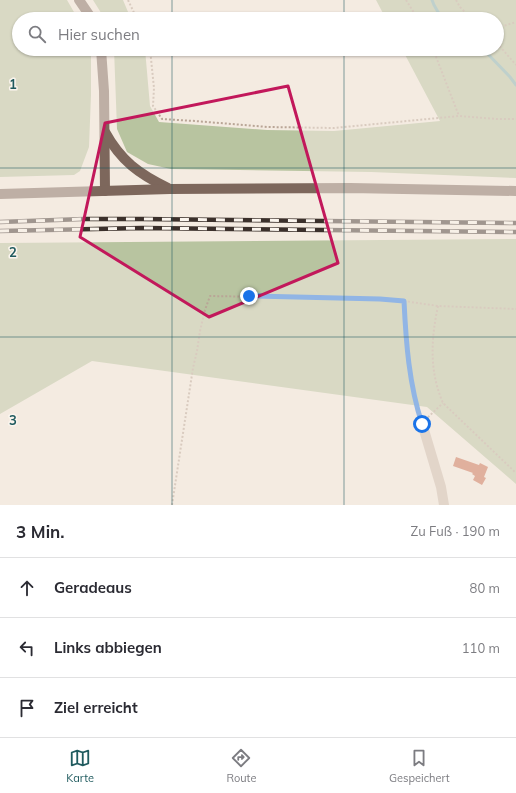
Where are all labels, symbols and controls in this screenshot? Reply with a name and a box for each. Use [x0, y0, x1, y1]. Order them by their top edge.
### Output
search box [12, 12, 504, 56]
icon: search [26, 23, 48, 45]
text: Hier suchen [58, 25, 140, 44]
text: 1 [9, 76, 17, 92]
text: 2 [9, 244, 17, 260]
route end [240, 287, 258, 305]
text: 3 [9, 412, 17, 428]
route start [413, 415, 431, 433]
text: 3 Min. [16, 521, 65, 542]
text: Zu Fuß · 190 m [411, 523, 500, 539]
icon: ahead [16, 577, 38, 599]
text: Geradeaus [54, 578, 132, 597]
text: 80 m [470, 580, 500, 596]
icon: left [16, 637, 38, 659]
text: Links abbiegen [54, 638, 162, 657]
text: 110 m [462, 640, 500, 656]
icon: arrive [16, 697, 38, 719]
text: Ziel erreicht [54, 698, 138, 717]
tab: Karte [66, 747, 94, 785]
tab: Route [227, 747, 256, 785]
tab: Gespeichert [389, 747, 450, 785]

